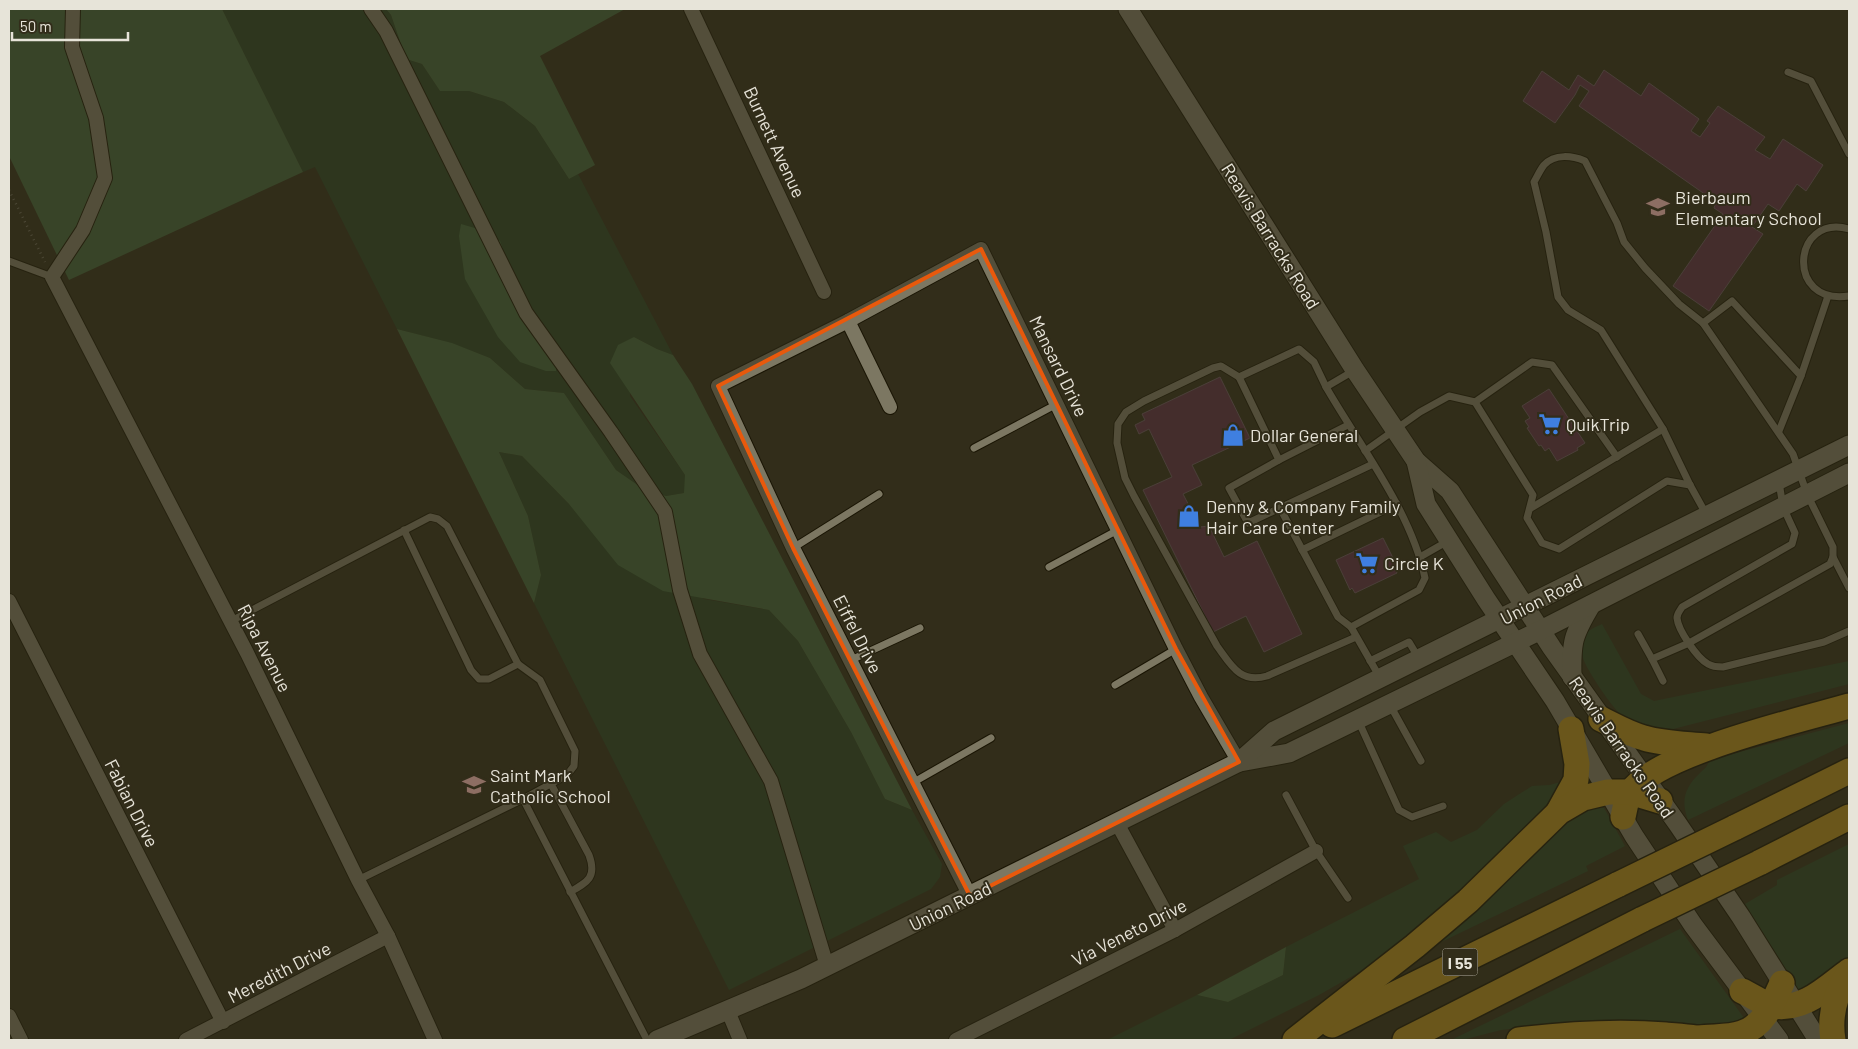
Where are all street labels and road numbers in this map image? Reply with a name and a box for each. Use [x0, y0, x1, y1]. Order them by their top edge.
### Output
street label: Burnett Avenue [740, 83, 810, 201]
street label: Reavis Barracks Road [1217, 159, 1325, 313]
street label: Mansard Drive [1025, 312, 1093, 420]
street label: Union Road [1496, 569, 1586, 629]
street label: Eiffel Drive [829, 591, 887, 677]
street label: Ripa Avenue [234, 600, 296, 696]
street label: Reavis Barracks Road [1565, 672, 1679, 822]
street label: Fabian Drive [100, 755, 164, 851]
street label: Union Road [905, 877, 995, 935]
street label: Via Veneto Drive [1068, 894, 1190, 970]
street label: Meredith Drive [224, 937, 334, 1007]
road number: I 55 [1442, 949, 1478, 976]

